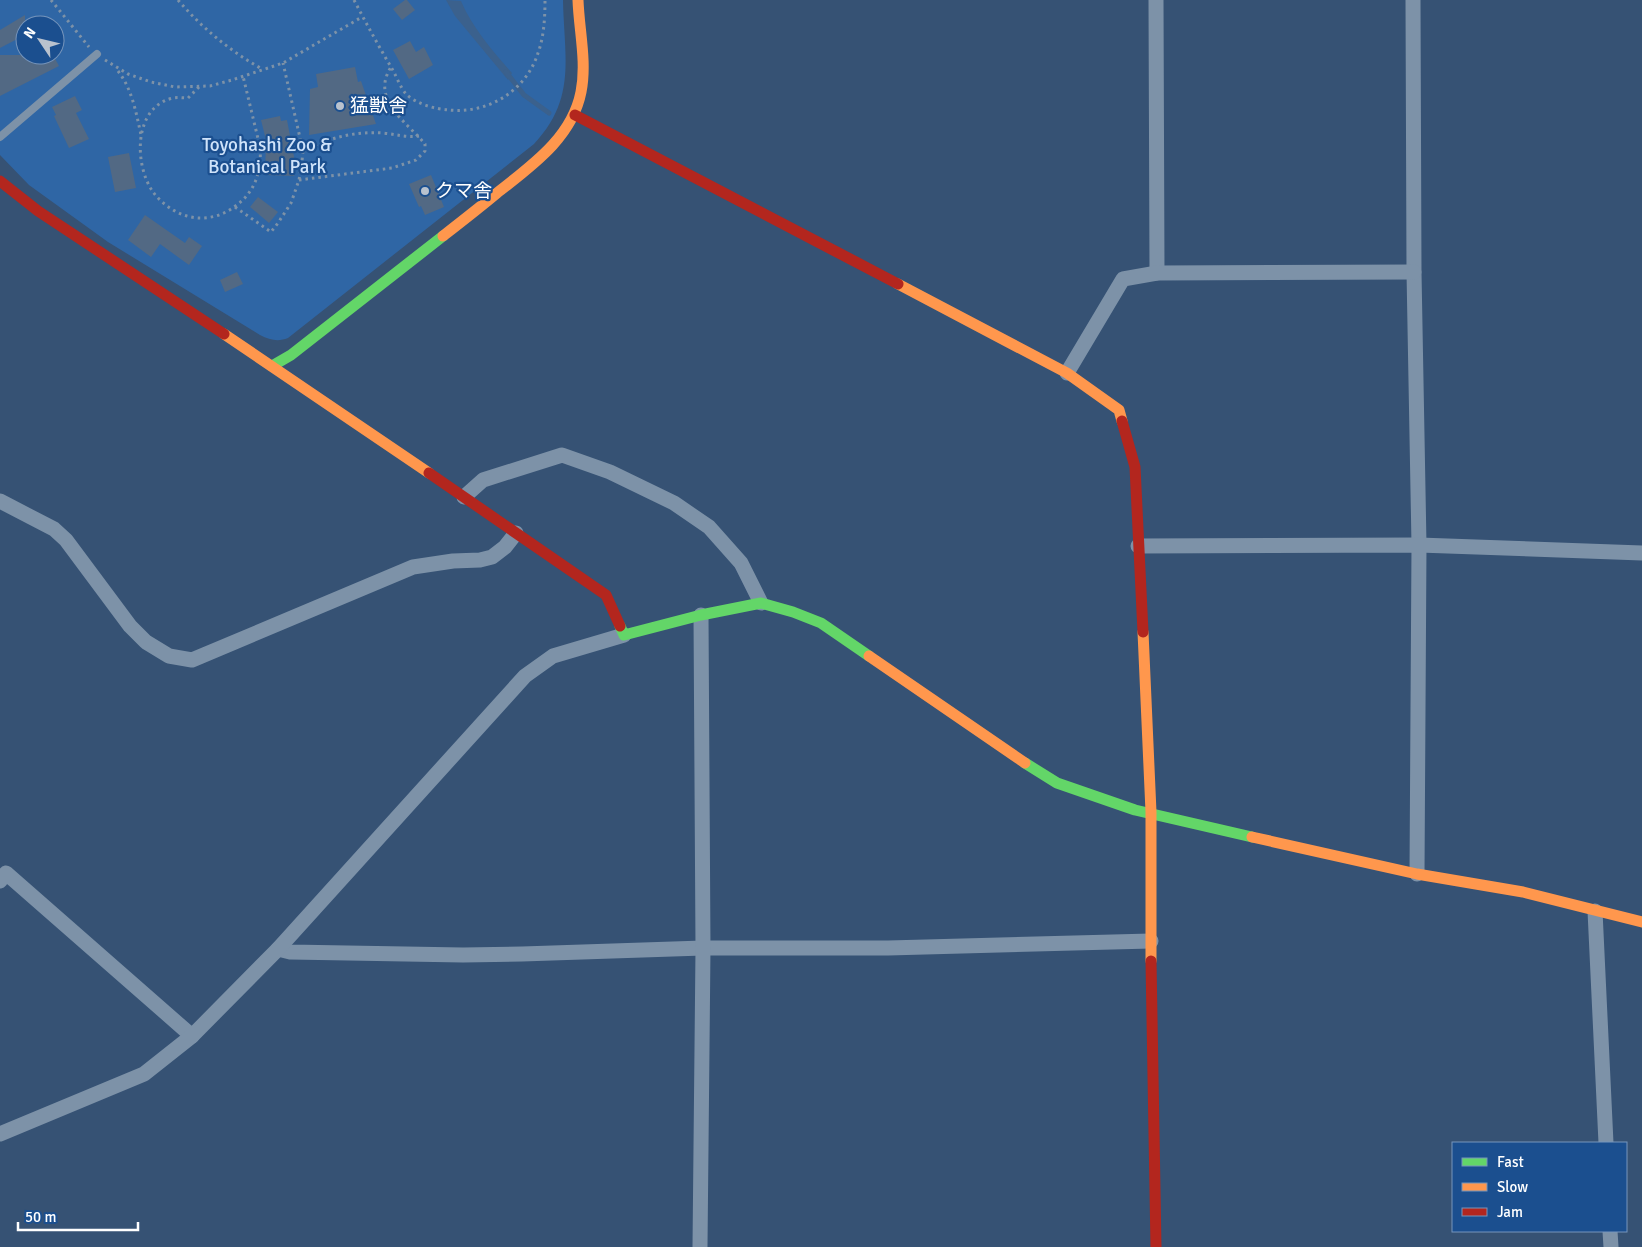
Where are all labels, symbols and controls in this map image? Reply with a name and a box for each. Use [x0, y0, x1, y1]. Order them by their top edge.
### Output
north arrow [15, 15, 65, 65]
text: N [20, 24, 40, 42]
place label: 猛獣舎 [350, 94, 407, 118]
marker: 猛獣舎 [334, 100, 346, 112]
park label: Toyohashi Zoo & Botanical Park [202, 133, 332, 179]
place label: クマ舎 [435, 179, 492, 203]
marker: クマ舎 [419, 185, 431, 197]
legend [1452, 1142, 1627, 1232]
text: Fast [1497, 1153, 1524, 1171]
text: Slow [1497, 1178, 1528, 1196]
scale bar [18, 1200, 138, 1232]
text: Jam [1497, 1203, 1523, 1221]
text: 50 m [25, 1208, 56, 1226]

